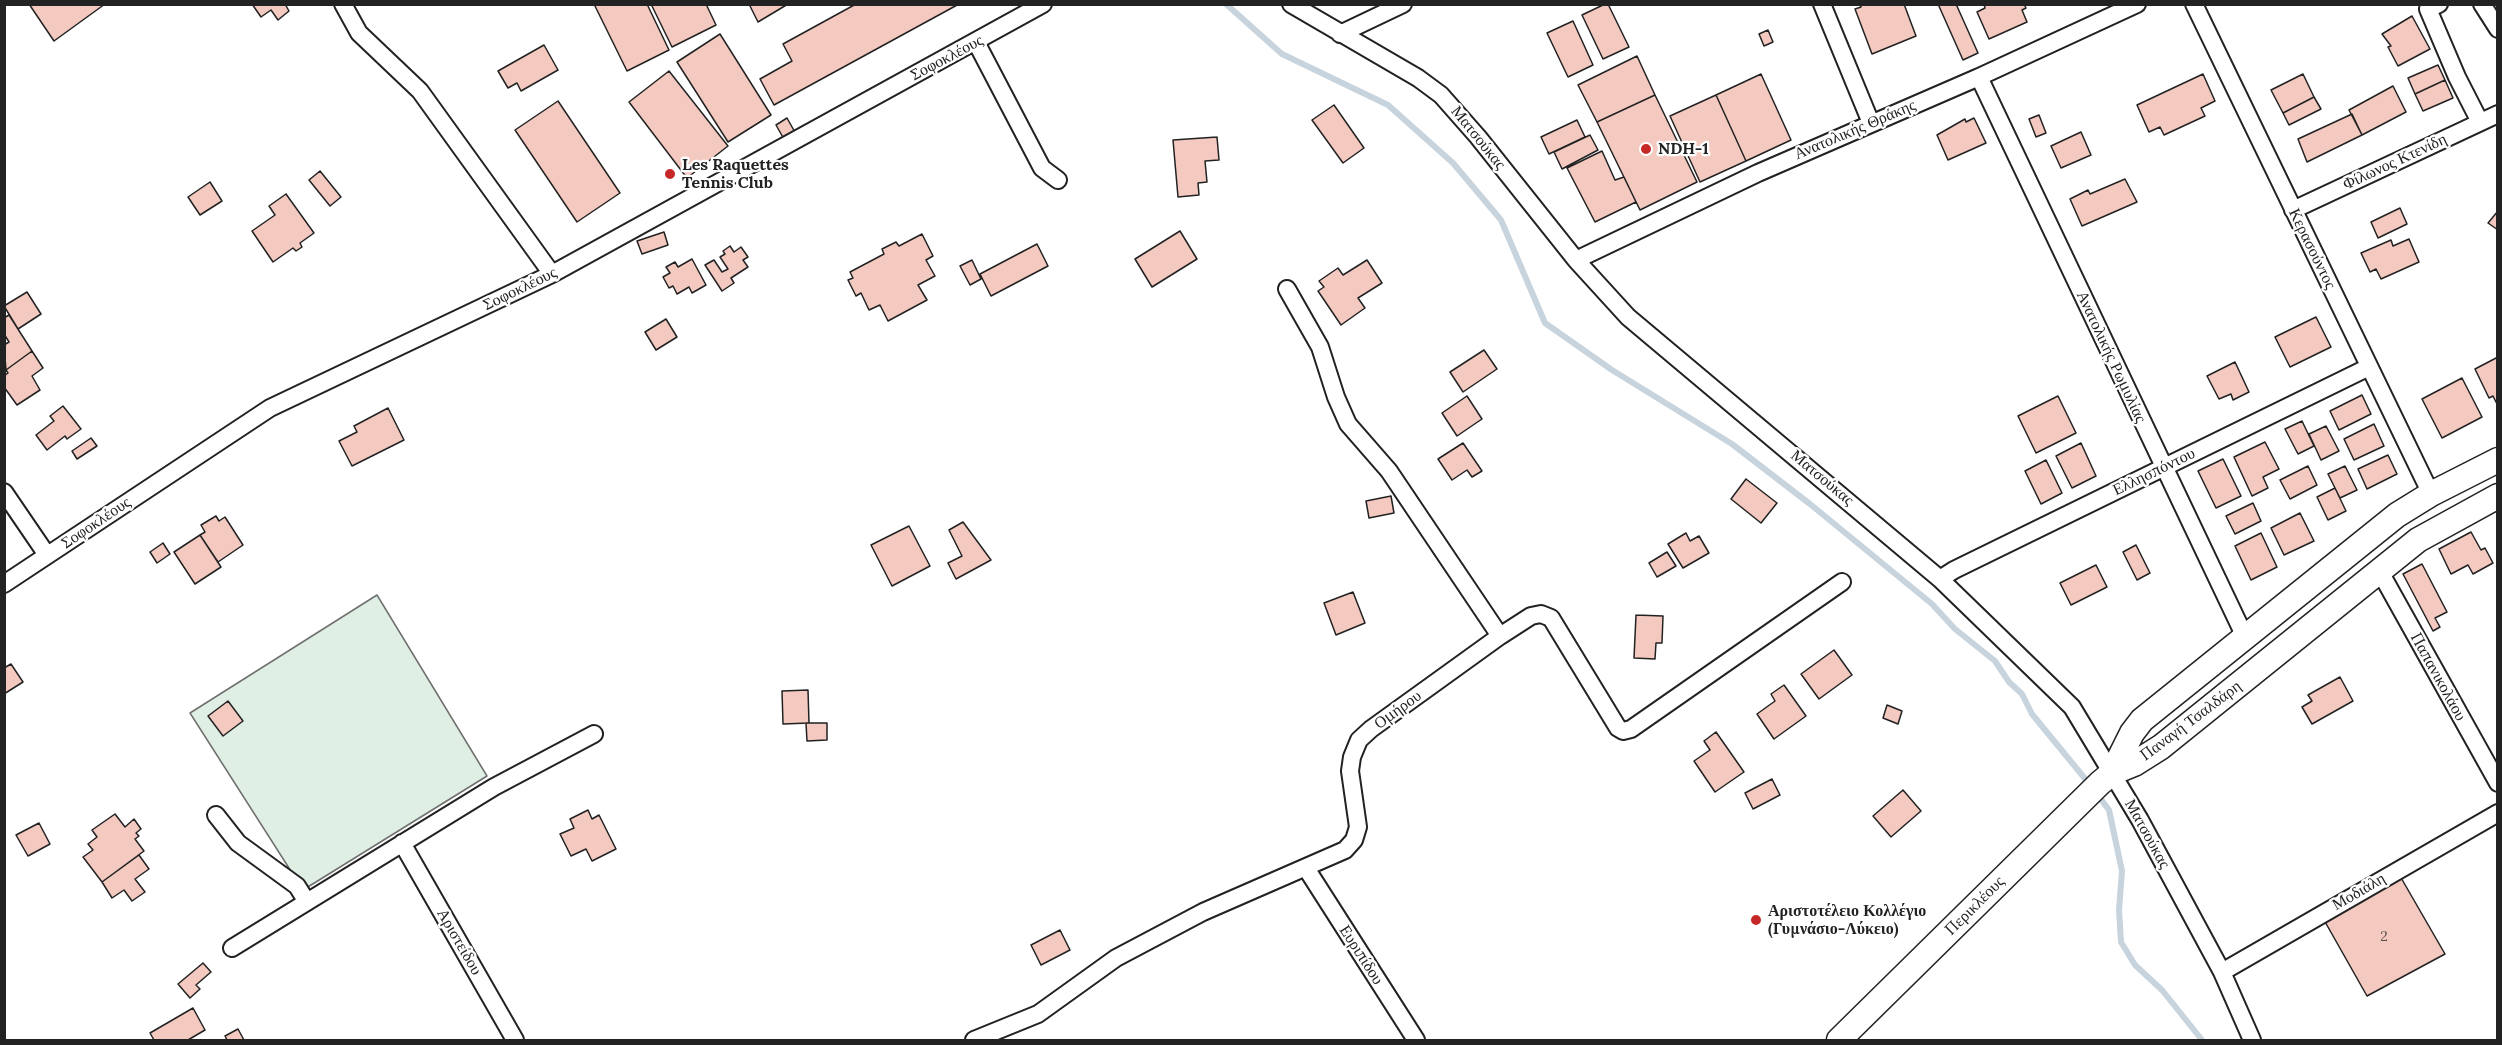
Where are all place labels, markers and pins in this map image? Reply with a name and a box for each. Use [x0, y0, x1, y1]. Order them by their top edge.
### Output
place label: NDH-1 [1658, 139, 1709, 159]
marker: NDH-1 [1639, 142, 1653, 156]
place label: Les Raquettes Tennis Club [682, 155, 789, 193]
marker: Les Raquettes Tennis Club [663, 167, 677, 181]
place label: Αριστοτέλειο Κολλέγιο (Γυμνάσιο-Λύκειο) [1768, 901, 1926, 939]
marker: Αριστοτέλειο Κολλέγιο (Γυμνάσιο-Λύκειο) [1749, 913, 1763, 927]

